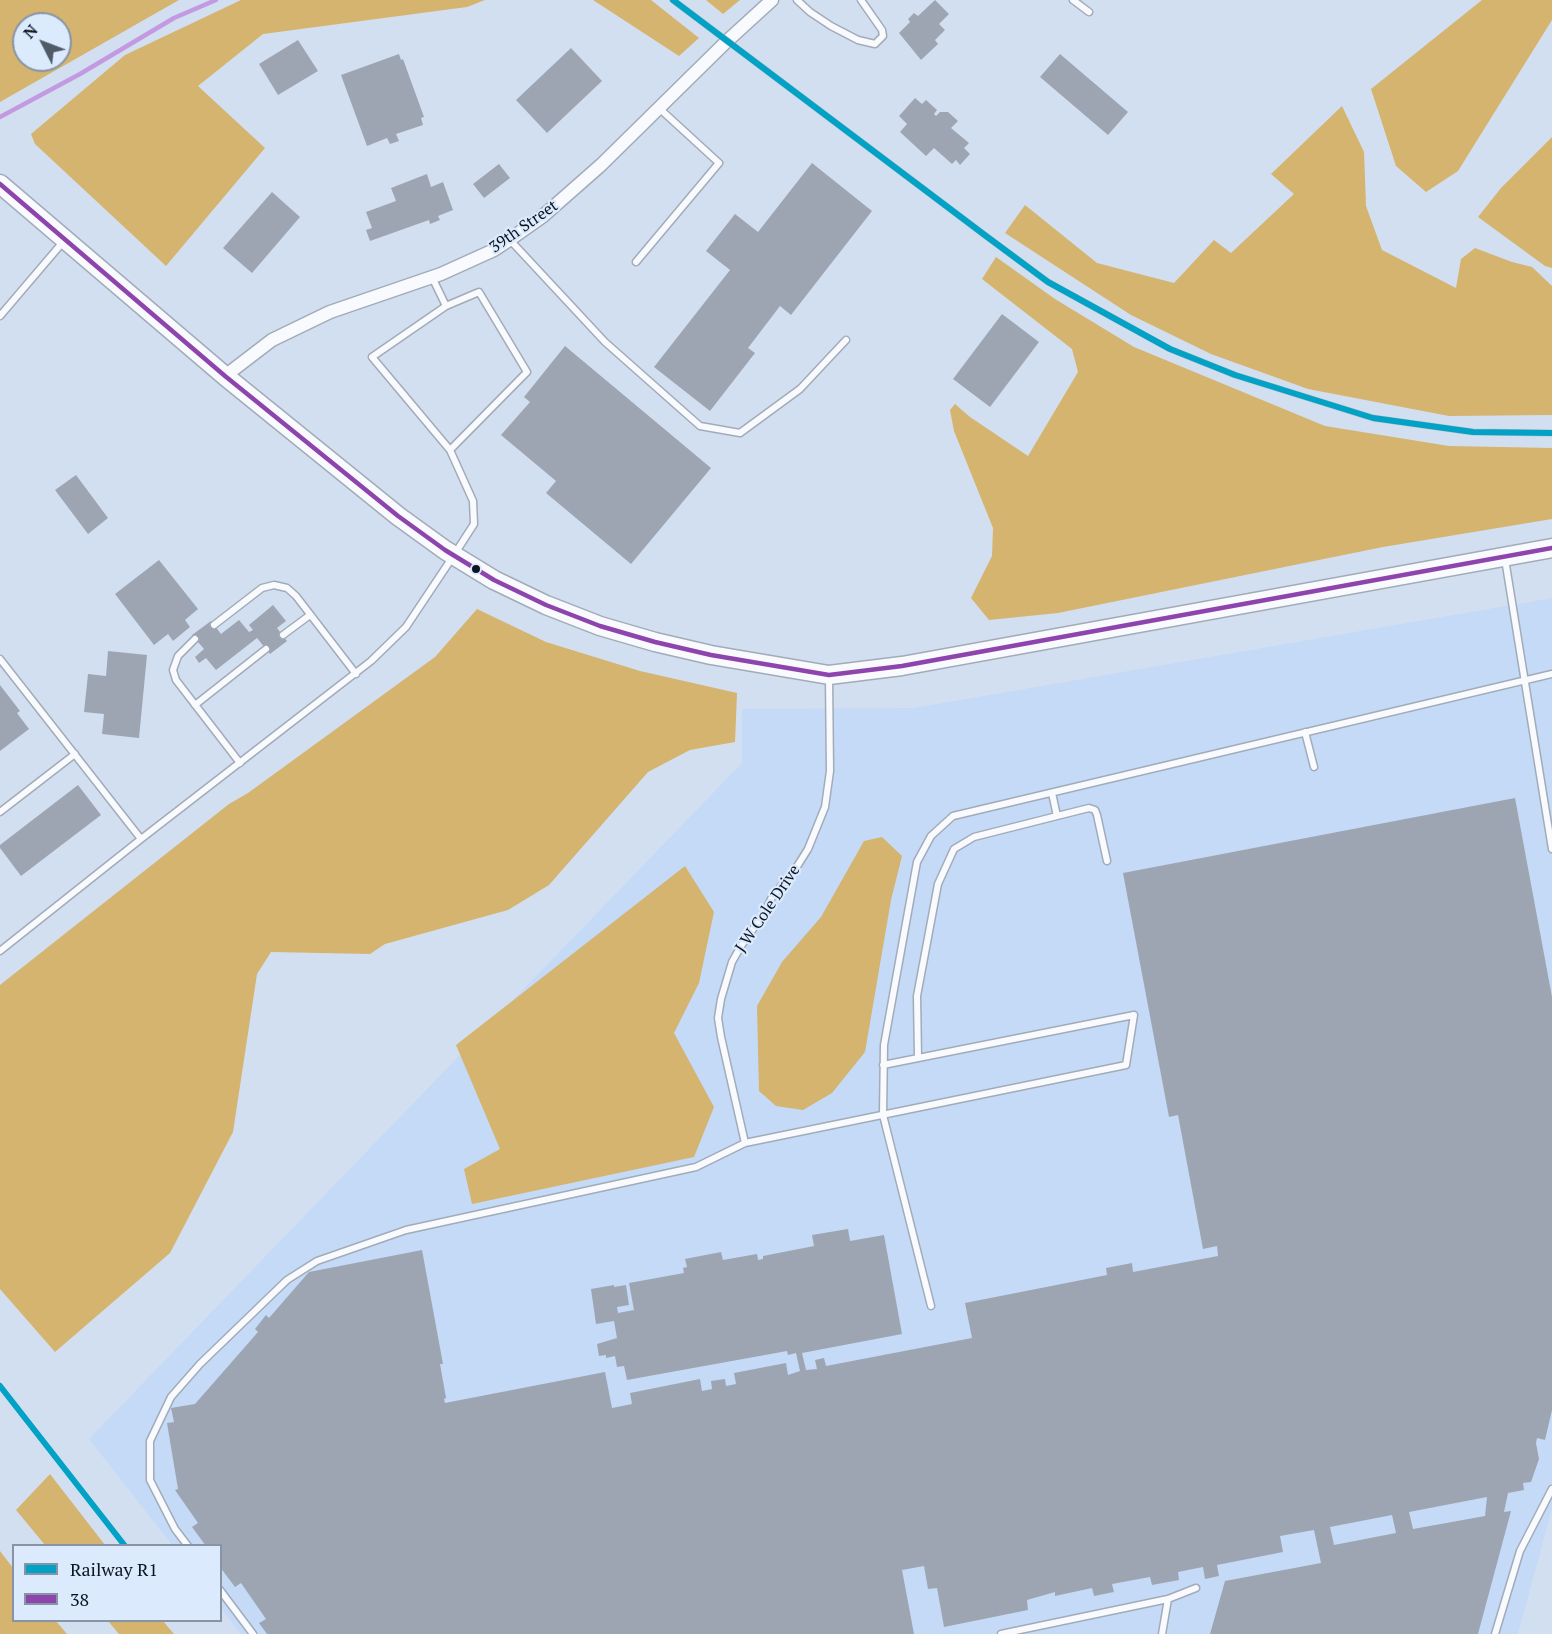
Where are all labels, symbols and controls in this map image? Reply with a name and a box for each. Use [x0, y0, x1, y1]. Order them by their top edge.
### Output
north arrow [12, 12, 72, 72]
text: N [18, 19, 42, 43]
street label: 39th Street [486, 196, 562, 258]
unlabelled marker [470, 563, 482, 575]
street label: J W Cole Drive [732, 861, 804, 957]
legend [12, 1544, 222, 1622]
text: Railway R1 [70, 1557, 158, 1581]
text: 38 [70, 1587, 89, 1611]

